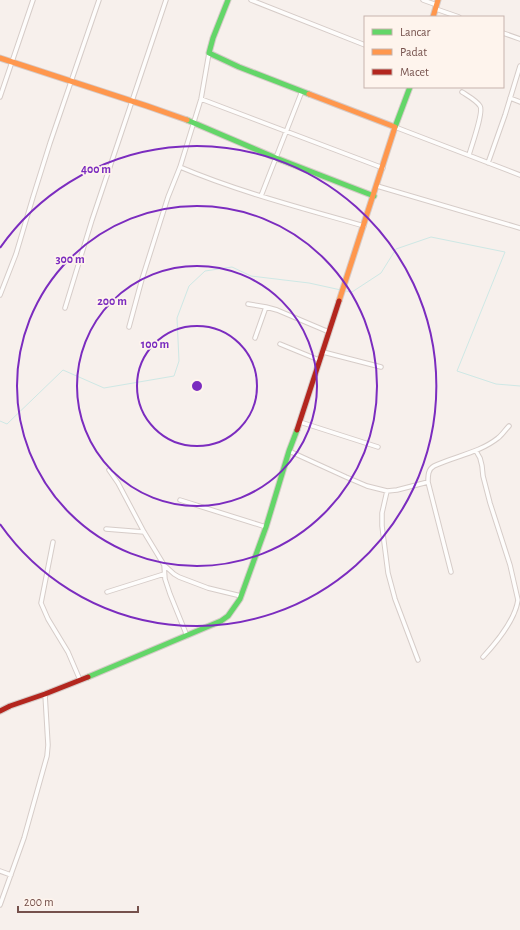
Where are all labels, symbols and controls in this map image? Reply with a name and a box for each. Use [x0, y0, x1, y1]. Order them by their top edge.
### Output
legend [364, 16, 504, 88]
text: Lancar [400, 26, 431, 38]
text: Padat [400, 46, 427, 58]
text: Macet [400, 66, 429, 78]
text: 400 m [81, 163, 111, 175]
text: 300 m [55, 253, 85, 265]
text: 200 m [97, 295, 127, 307]
text: 100 m [141, 338, 169, 350]
centre of rings [190, 379, 204, 393]
scale bar [18, 888, 138, 914]
text: 200 m [24, 896, 54, 908]

